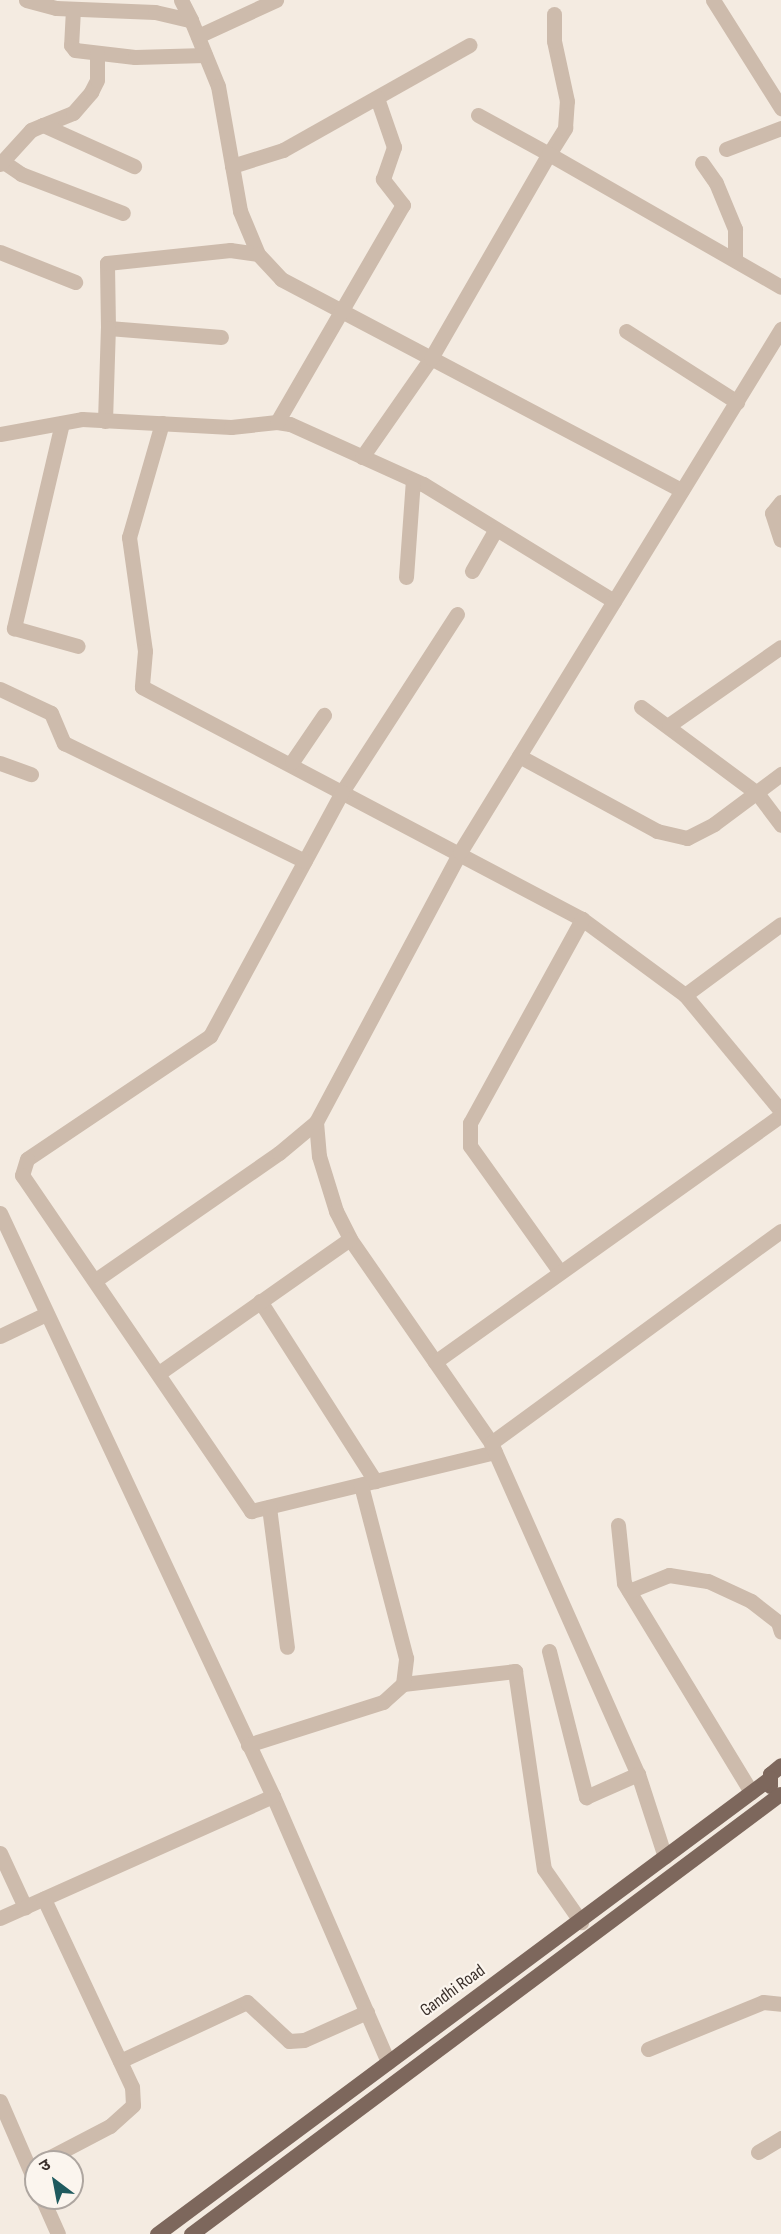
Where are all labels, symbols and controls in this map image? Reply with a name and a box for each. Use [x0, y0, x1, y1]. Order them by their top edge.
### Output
street label: Gandhi Road [416, 1960, 490, 2022]
north arrow [24, 2150, 84, 2210]
text: उ [36, 2155, 54, 2177]

